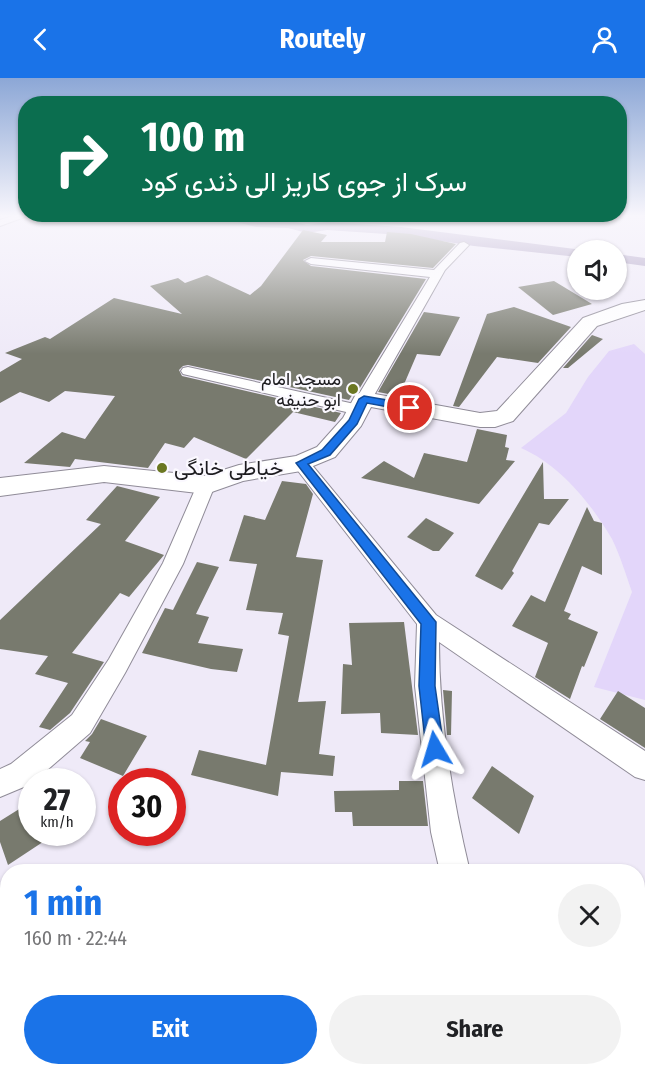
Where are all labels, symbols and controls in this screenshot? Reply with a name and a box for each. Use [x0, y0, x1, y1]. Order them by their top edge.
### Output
icon: back [24, 23, 57, 56]
text: Routely [280, 23, 365, 55]
icon: person [588, 23, 621, 56]
text: 100 m [141, 112, 245, 162]
icon: right [42, 120, 120, 198]
text: سرک از جوی کاریز الی ذندی کود [141, 166, 467, 198]
map controls [567, 240, 627, 300]
button: sound [567, 240, 627, 300]
place label: مسجد امام ابو حنیفه [261, 368, 341, 411]
marker: مسجد امام ابو حنیفه [346, 382, 360, 396]
pin [384, 382, 435, 433]
icon: arrive [393, 391, 426, 424]
place label: خیاطی خانگی [174, 455, 283, 481]
marker: خیاطی خانگی [155, 461, 169, 475]
position arrow [403, 717, 467, 781]
speed limit sign: 30 [108, 768, 186, 846]
text: 27 [44, 782, 70, 818]
text: km/h [40, 813, 74, 831]
text: 1 min [24, 881, 102, 925]
button: close [558, 884, 621, 947]
text: 160 m · 22:44 [24, 926, 127, 950]
button: Exit [24, 995, 317, 1064]
button: Share [329, 995, 621, 1064]

